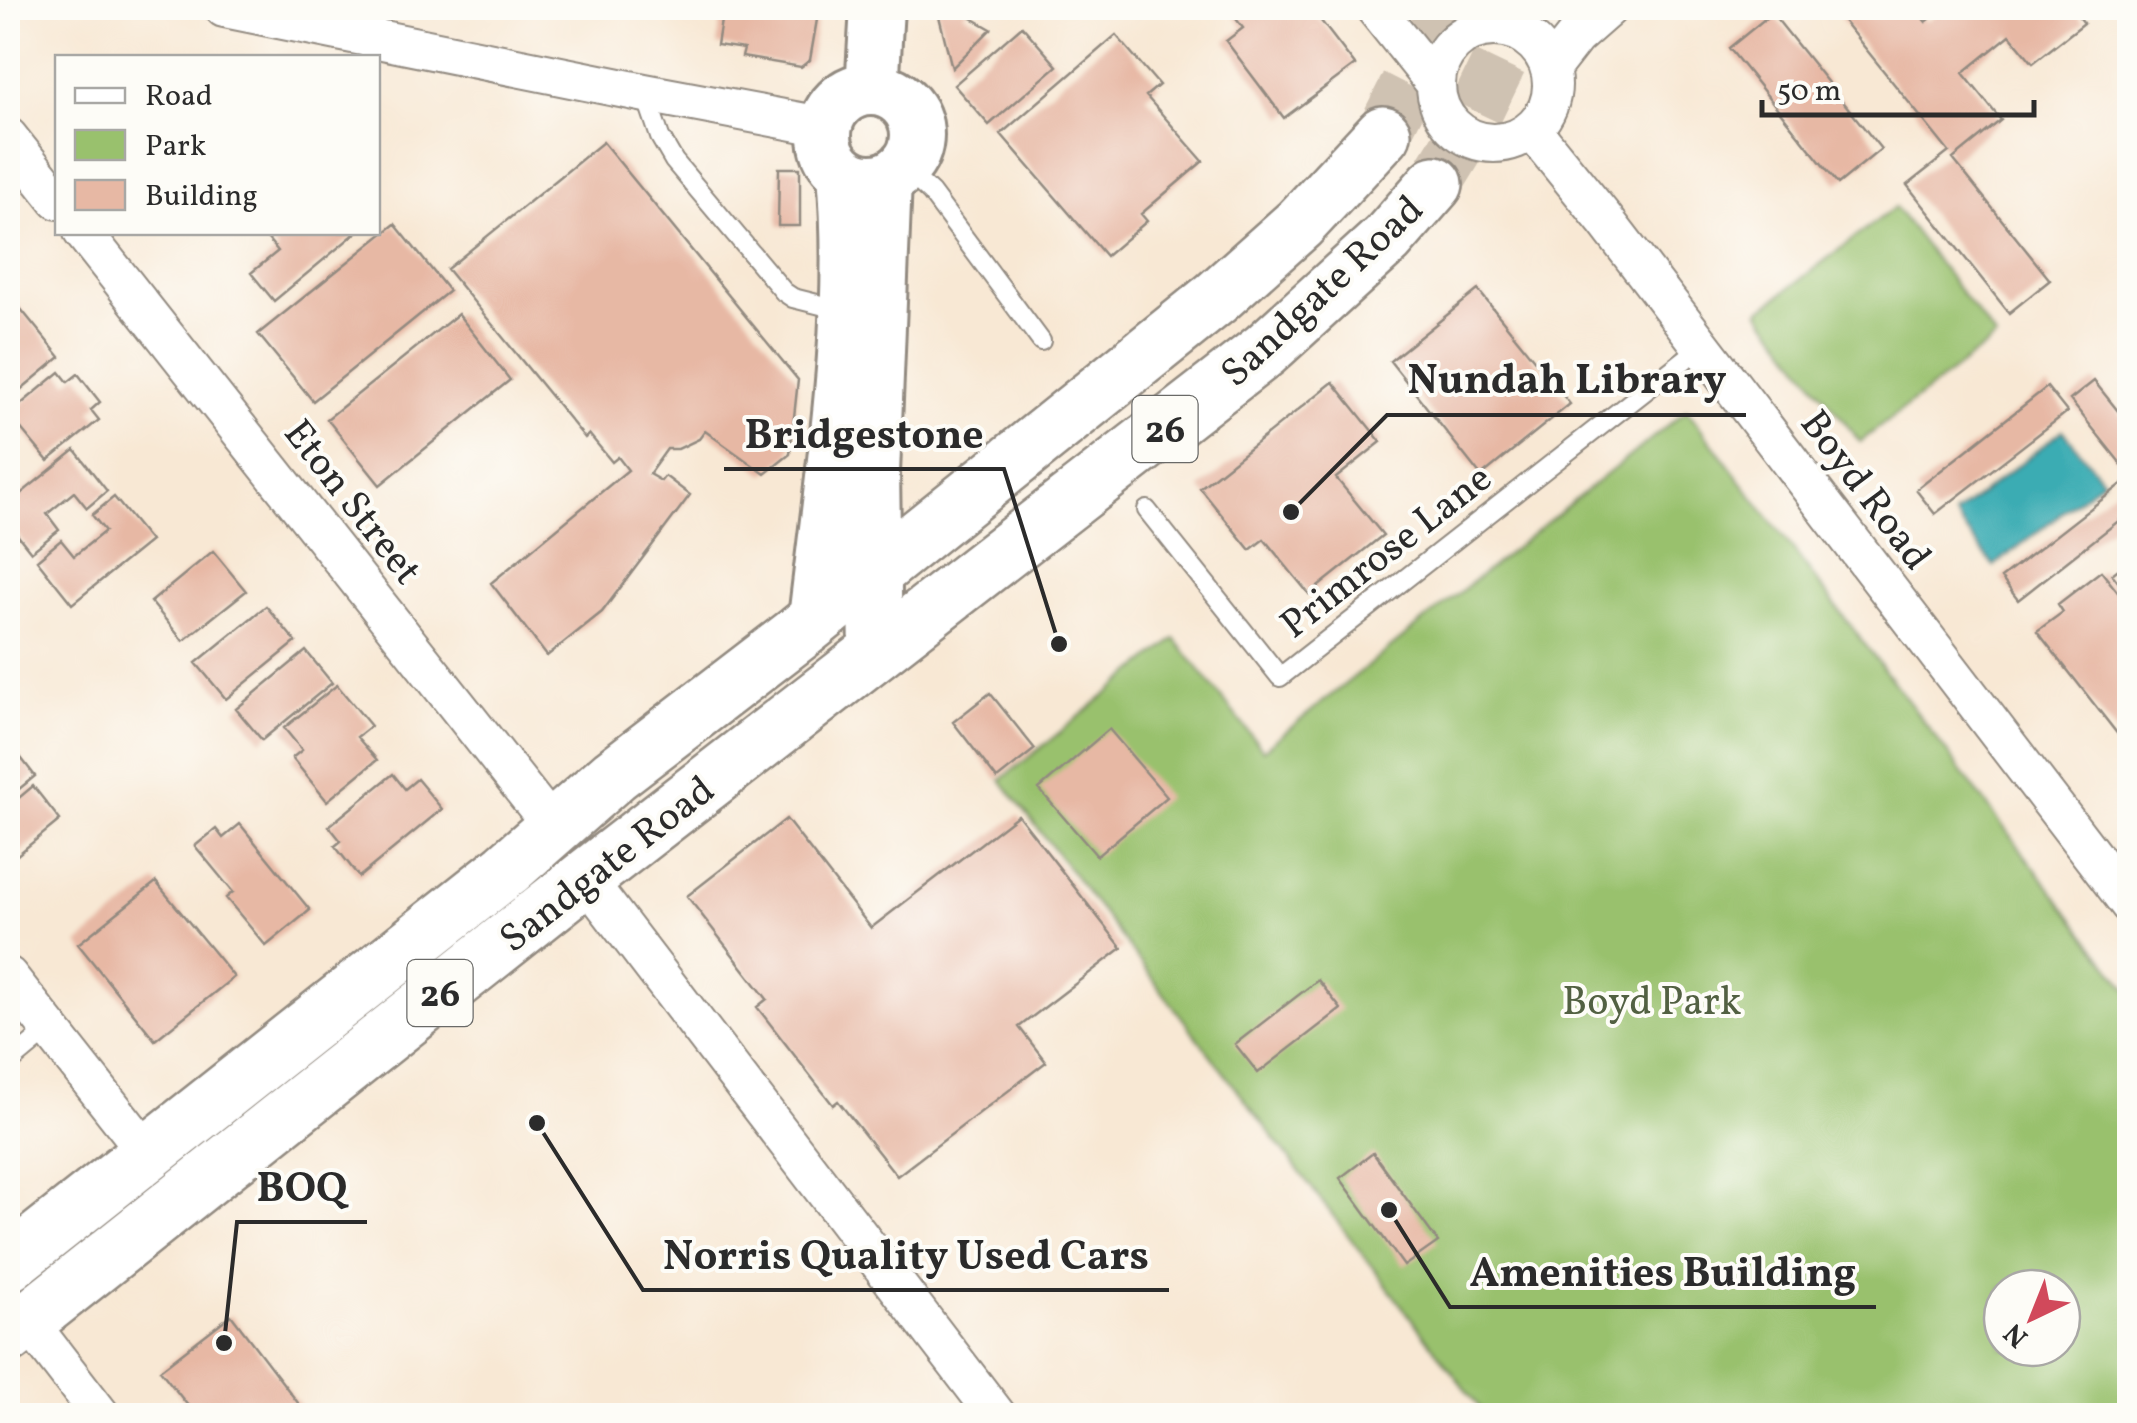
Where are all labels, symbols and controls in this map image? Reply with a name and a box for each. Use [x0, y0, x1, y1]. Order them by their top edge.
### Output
legend [55, 55, 380, 235]
scale bar [1762, 55, 2034, 117]
text: 50 m [1777, 71, 1841, 113]
text: Road [145, 76, 213, 118]
text: Park [145, 126, 206, 168]
text: Building [145, 176, 258, 218]
street label: Sandgate Road [1210, 184, 1438, 402]
callout: Nundah Library [1387, 343, 1746, 415]
text: Nundah Library [1408, 353, 1727, 412]
road number: 26 [1132, 396, 1198, 462]
callout: Bridgestone [724, 397, 1004, 469]
street label: Boyd Road [1785, 400, 1943, 583]
text: Bridgestone [744, 408, 984, 467]
street label: Eton Street [269, 409, 433, 598]
street label: Primrose Lane [1270, 453, 1505, 654]
street label: Sandgate Road [489, 764, 728, 968]
road number: 26 [408, 960, 472, 1026]
park label: Boyd Park [1562, 976, 1742, 1032]
callout: BOQ [237, 1150, 367, 1222]
text: BOQ [257, 1161, 349, 1220]
callout: Norris Quality Used Cars [643, 1218, 1169, 1290]
text: Norris Quality Used Cars [663, 1229, 1149, 1288]
callout: Amenities Building [1450, 1235, 1876, 1307]
text: Amenities Building [1470, 1246, 1856, 1305]
north arrow [1982, 1268, 2082, 1368]
text: N [1996, 1313, 2037, 1356]

